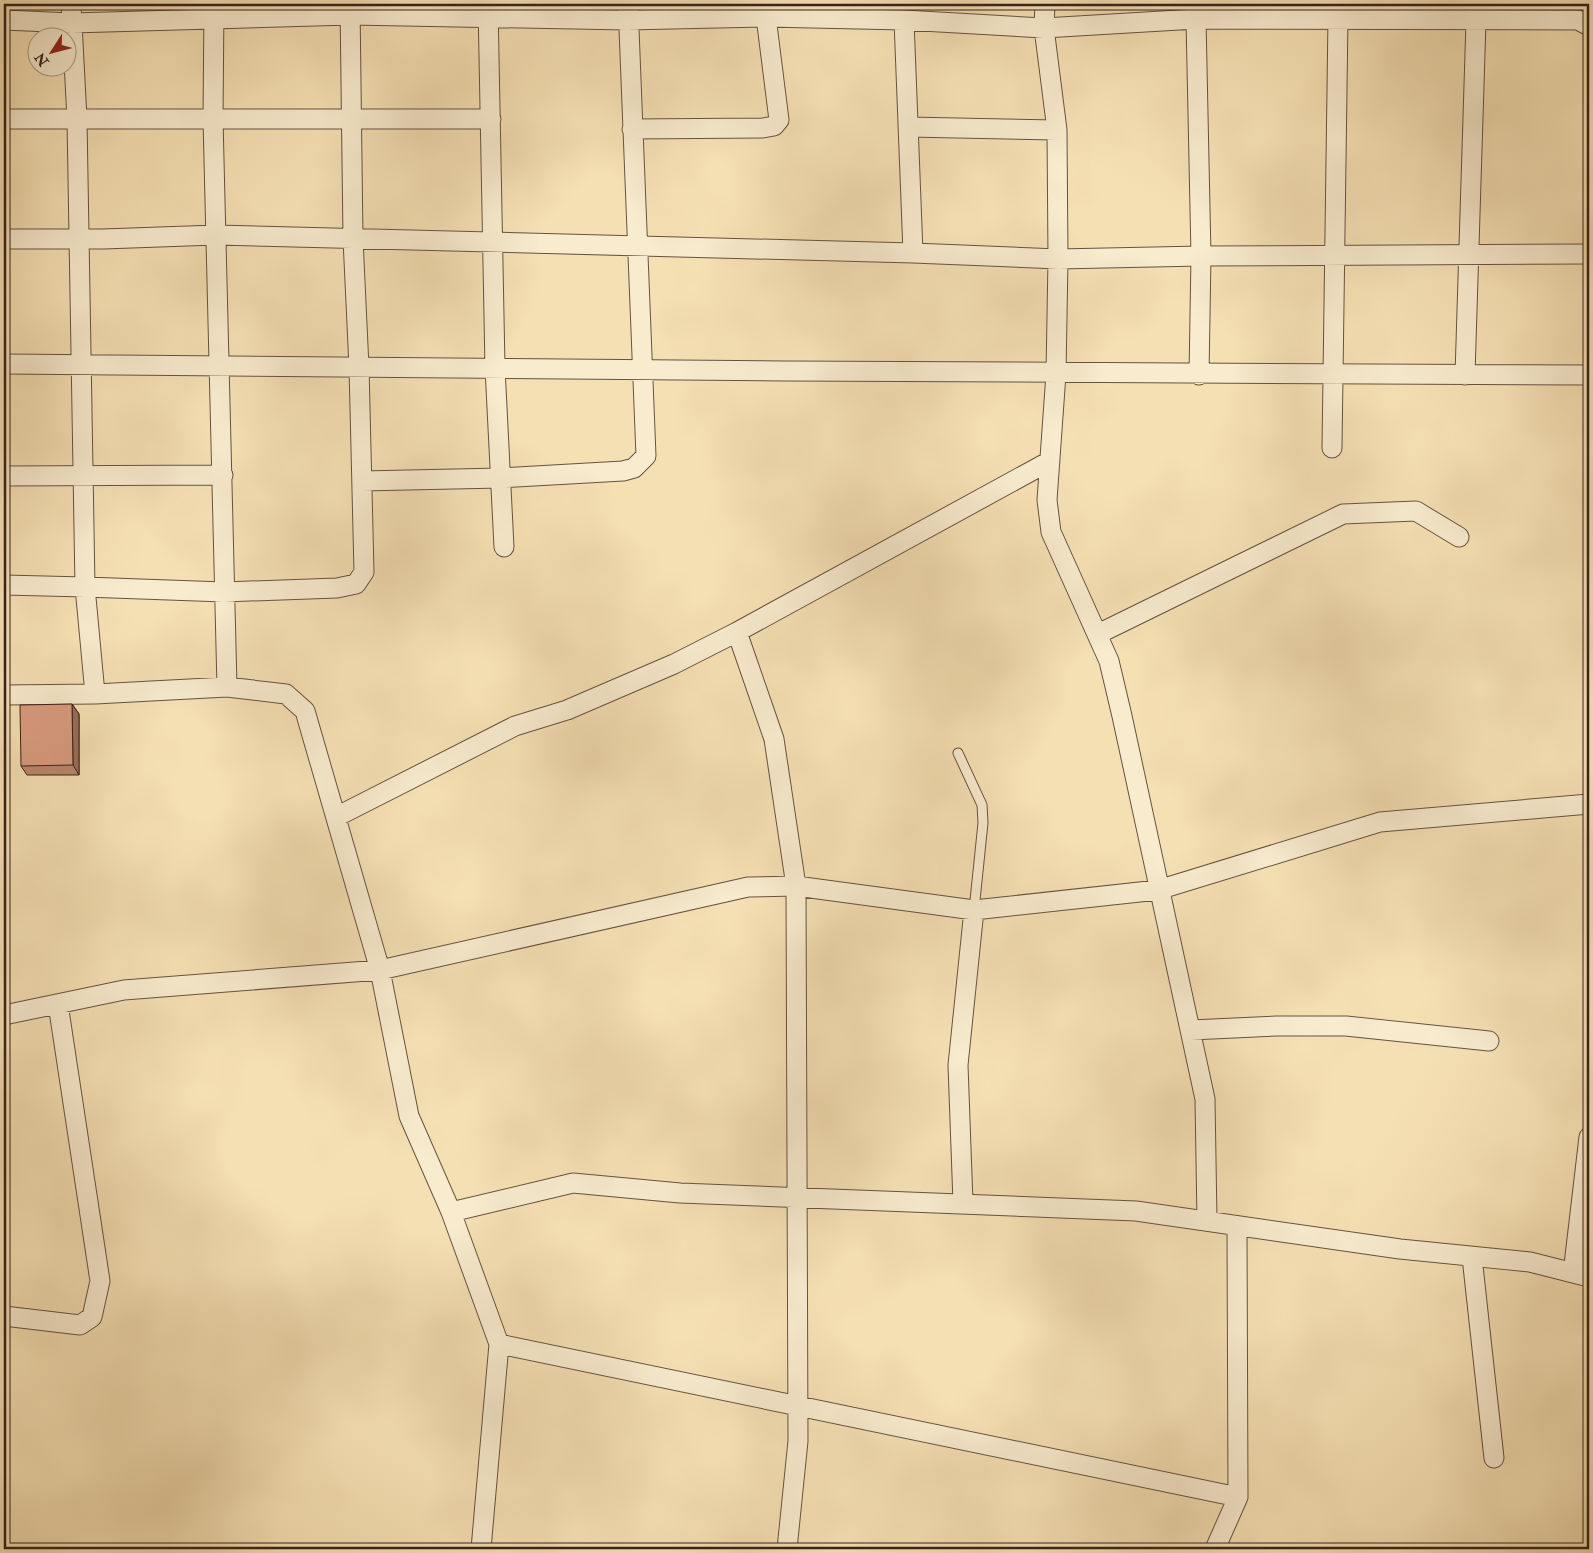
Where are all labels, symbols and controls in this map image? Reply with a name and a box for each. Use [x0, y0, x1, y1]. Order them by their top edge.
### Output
north arrow [28, 28, 78, 78]
text: N [31, 49, 53, 70]

